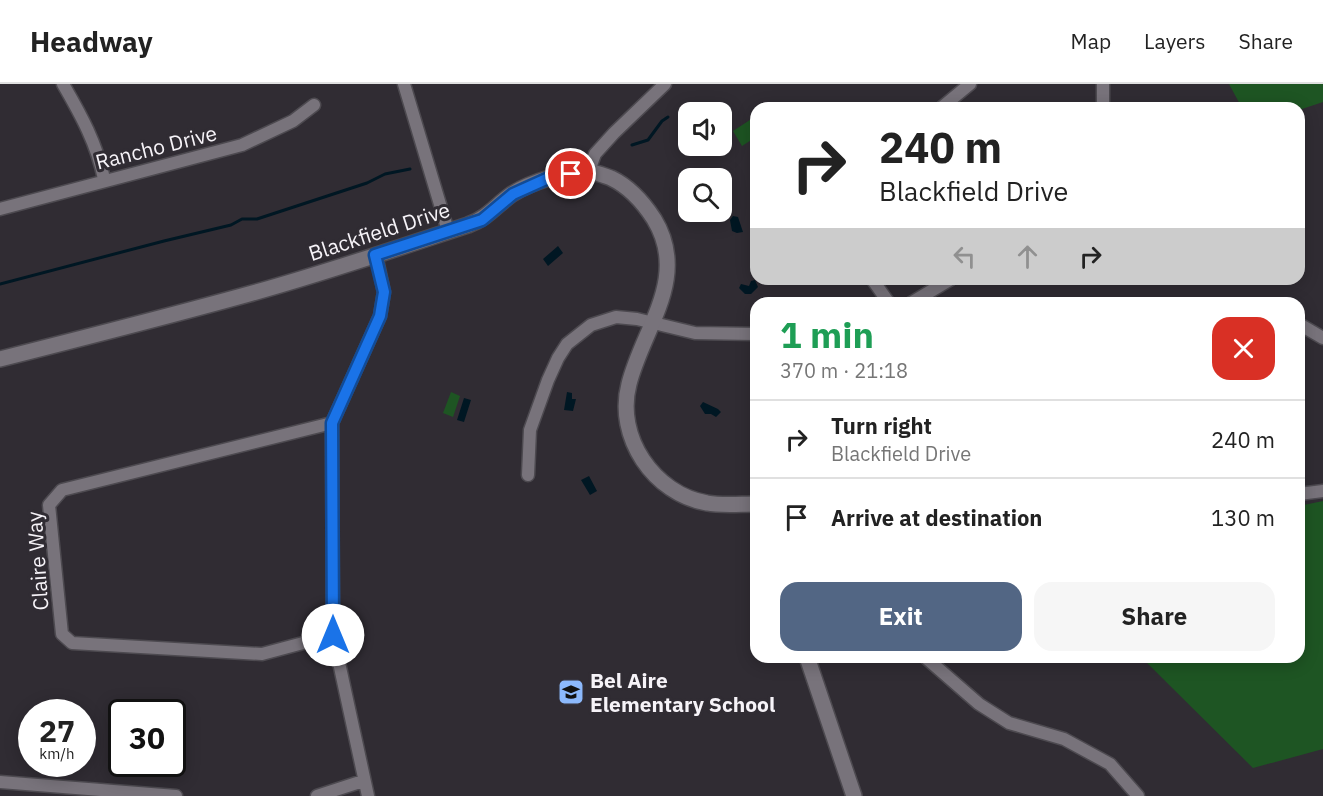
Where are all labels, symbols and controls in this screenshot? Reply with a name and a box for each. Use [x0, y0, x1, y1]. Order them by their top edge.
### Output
text: Headway [30, 23, 153, 60]
text: Map [1071, 27, 1111, 55]
text: Layers [1144, 27, 1206, 55]
text: Share [1239, 27, 1293, 55]
map controls [678, 102, 732, 222]
button: sound [678, 102, 732, 156]
street label: Rancho Drive [92, 118, 220, 176]
text: 240 m [879, 120, 1002, 175]
icon: right [780, 126, 858, 204]
pin [545, 148, 596, 199]
icon: arrive [554, 157, 587, 190]
button: search [678, 168, 732, 222]
text: Blackfield Drive [879, 173, 1068, 208]
street label: Blackfield Drive [305, 195, 453, 267]
icon: left [948, 240, 981, 273]
icon: ahead [1011, 240, 1044, 273]
icon: right [1074, 240, 1107, 273]
text: 1 min [780, 311, 874, 358]
button: close [1212, 317, 1275, 380]
text: 370 m · 21:18 [780, 357, 908, 384]
text: Turn right [831, 411, 932, 440]
icon: right [780, 423, 813, 456]
text: 240 m [1211, 425, 1275, 454]
text: Blackfield Drive [831, 440, 971, 467]
icon: arrive [780, 501, 813, 534]
text: Arrive at destination [831, 503, 1042, 532]
text: 130 m [1211, 503, 1275, 532]
street label: Claire Way [20, 510, 54, 612]
button: Exit [780, 582, 1022, 651]
button: Share [1034, 582, 1275, 651]
position arrow [301, 603, 365, 667]
place label: Bel Aire Elementary School [590, 666, 775, 718]
school or university icon: Bel Aire Elementary School [556, 677, 586, 707]
speed limit sign: 30 [108, 699, 186, 777]
text: 27 [39, 711, 75, 750]
text: km/h [39, 744, 75, 763]

